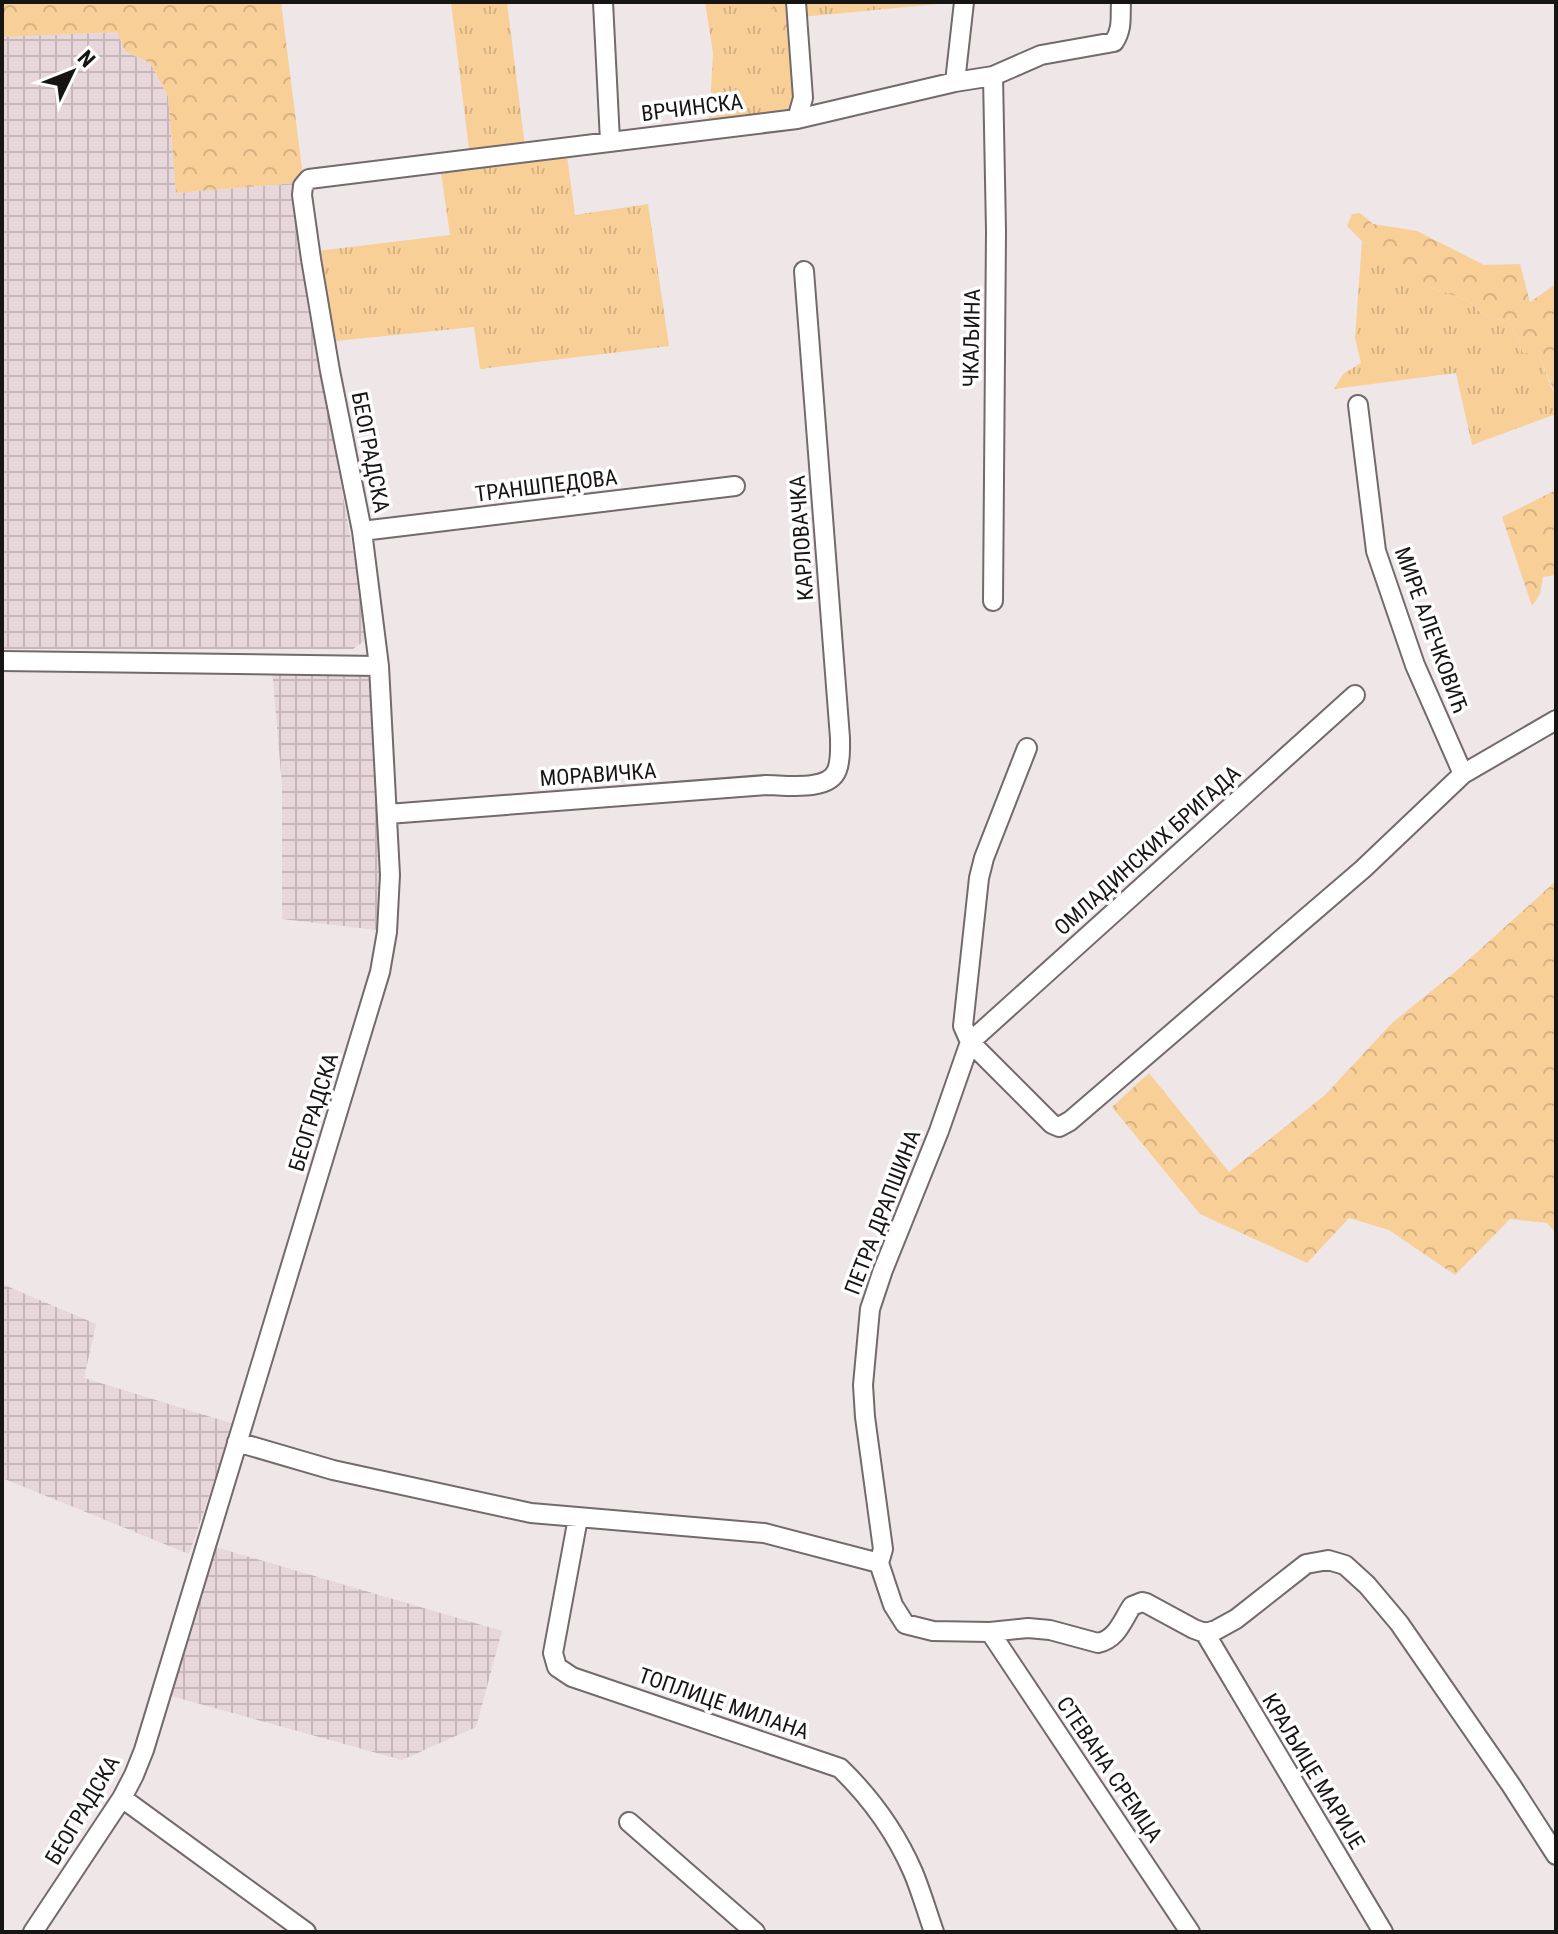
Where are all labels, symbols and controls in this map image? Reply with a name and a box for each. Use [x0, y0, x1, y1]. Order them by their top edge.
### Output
north arrow [32, 32, 112, 112]
text: N [73, 45, 100, 72]
street label: ВРЧИНСКА [640, 89, 745, 126]
street label: ЧКАЉИНА [958, 288, 985, 388]
street label: БЕОГРАДСКА [347, 390, 395, 515]
street label: ТРАНШПЕДОВА [473, 464, 619, 507]
street label: КАРЛОВАЧКА [785, 474, 818, 602]
street label: МИРЕ АЛЕЧКОВИЋ [1390, 544, 1473, 717]
street label: МОРАВИЧКА [539, 758, 657, 791]
street label: ОМЛАДИНСКИХ БРИГАДА [1049, 760, 1246, 940]
street label: БЕОГРАДСКА [284, 1050, 343, 1174]
street label: ПЕТРА ДРАПШИНА [840, 1126, 925, 1298]
street label: ТОПЛИЦЕ МИЛАНА [635, 1663, 813, 1744]
street label: КРАЉИЦЕ МАРИЈЕ [1257, 1689, 1370, 1854]
street label: СТЕВАНА СРЕМЦА [1052, 1692, 1168, 1847]
street label: БЕОГРАДСКА [40, 1751, 125, 1869]

